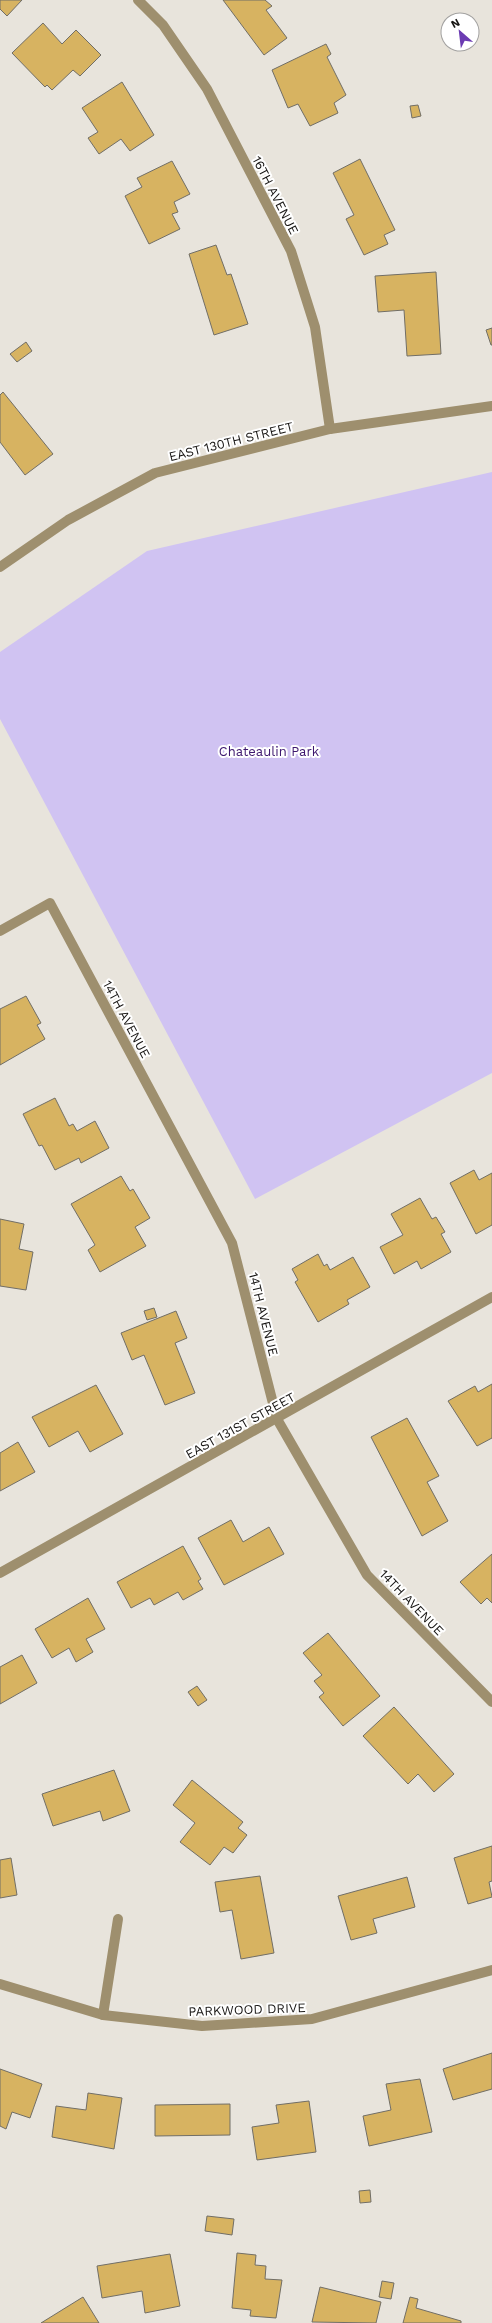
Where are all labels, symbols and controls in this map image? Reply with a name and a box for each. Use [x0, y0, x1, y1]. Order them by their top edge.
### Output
north arrow [440, 12, 480, 52]
text: N [449, 16, 462, 31]
street label: 16TH AVENUE [249, 154, 302, 237]
street label: EAST 130TH STREET [167, 419, 295, 464]
park label: Chateaulin Park [219, 744, 320, 759]
street label: 14TH AVENUE [100, 978, 153, 1061]
street label: 14TH AVENUE [246, 1271, 281, 1357]
street label: EAST 131ST STREET [183, 1389, 298, 1462]
street label: 14TH AVENUE [377, 1566, 447, 1638]
street label: PARKWOOD DRIVE [188, 2000, 306, 2019]

